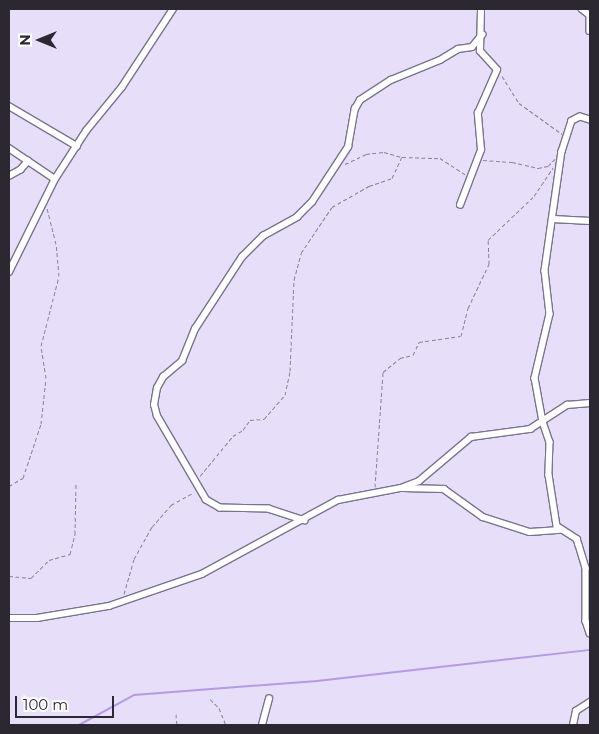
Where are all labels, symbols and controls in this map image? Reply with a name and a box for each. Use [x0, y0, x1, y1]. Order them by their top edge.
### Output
north arrow [15, 15, 65, 65]
text: N [16, 34, 34, 46]
scale bar [18, 686, 116, 718]
text: 100 m [23, 695, 68, 714]

